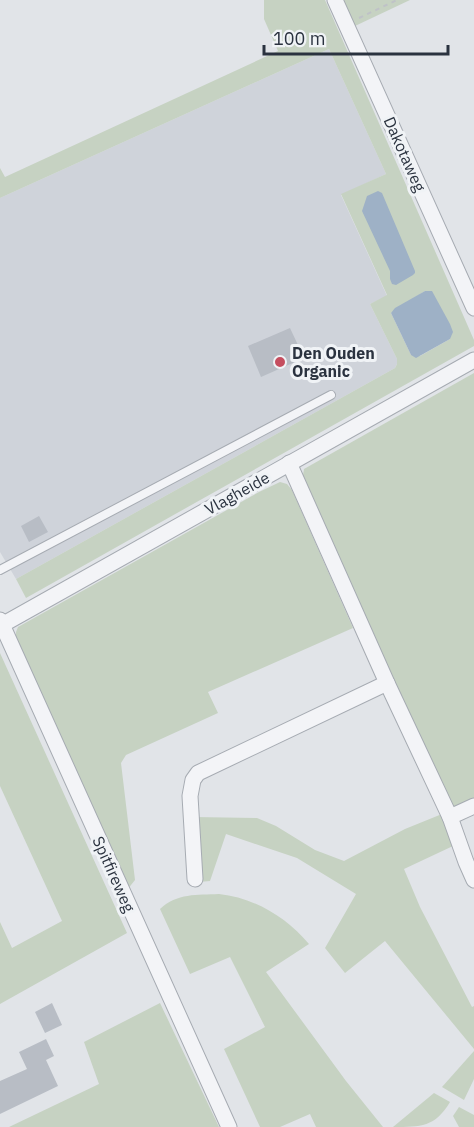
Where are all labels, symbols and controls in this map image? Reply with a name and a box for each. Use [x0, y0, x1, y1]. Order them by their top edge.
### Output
scale bar [264, 18, 448, 56]
text: 100 m [273, 27, 325, 50]
street label: Dakotaweg [380, 113, 431, 195]
place label: Den Ouden Organic [292, 343, 375, 381]
marker: Den Ouden Organic [273, 355, 287, 369]
street label: Vlagheide [201, 467, 273, 519]
street label: Spitfireweg [88, 833, 140, 916]

